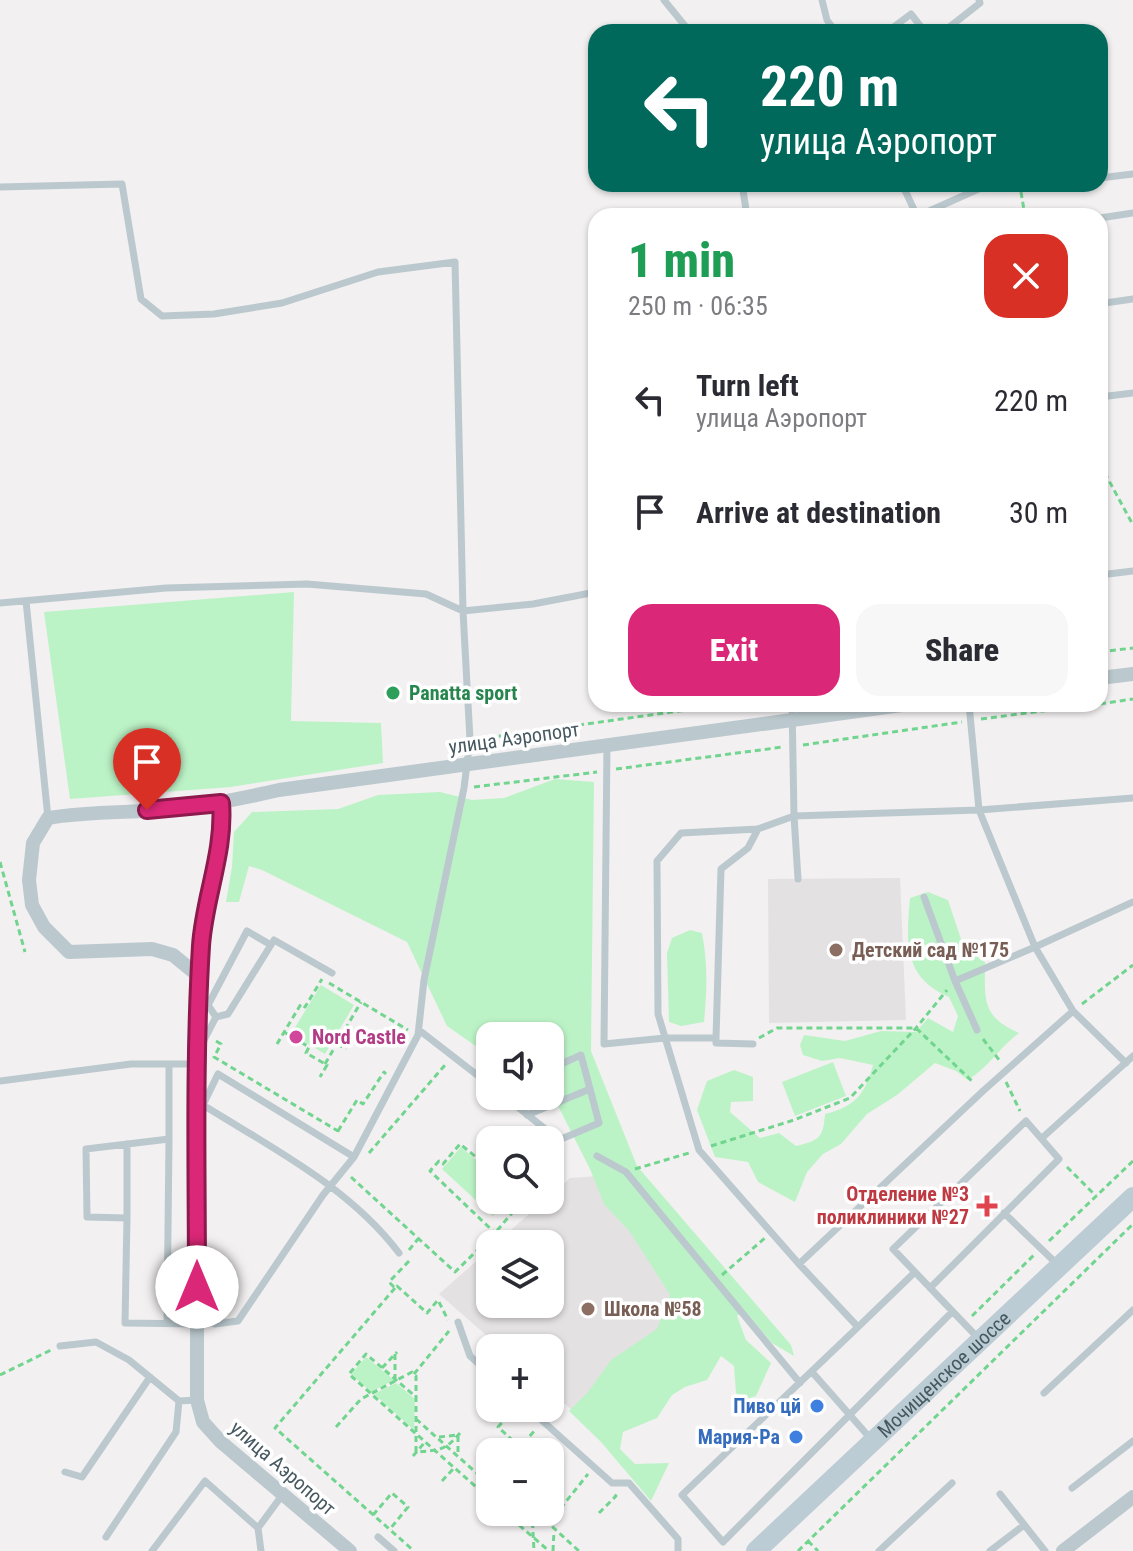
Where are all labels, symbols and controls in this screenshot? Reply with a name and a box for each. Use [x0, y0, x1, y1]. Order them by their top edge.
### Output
text: 220 m [760, 54, 899, 120]
icon: left [628, 56, 732, 160]
text: улица Аэропорт [760, 121, 997, 163]
text: 1 min [628, 232, 735, 289]
button: close [984, 234, 1068, 318]
text: 250 m · 06:35 [628, 291, 768, 321]
text: Turn left [696, 368, 799, 403]
icon: left [628, 378, 672, 422]
text: 220 m [994, 383, 1068, 418]
text: улица Аэропорт [696, 403, 867, 433]
icon: arrive [628, 490, 672, 534]
text: Arrive at destination [696, 495, 941, 530]
text: 30 m [1009, 495, 1068, 530]
button: Exit [628, 604, 840, 696]
button: Share [856, 604, 1068, 696]
place label: Panatta sport [409, 681, 517, 705]
marker: Panatta sport [384, 684, 402, 702]
street label: улица Аэропорт [447, 717, 581, 759]
pin [113, 728, 181, 810]
icon: arrive [125, 740, 169, 784]
place label: Детский сад №175 [852, 938, 1009, 962]
marker: Детский сад №175 [827, 941, 845, 959]
map controls [476, 1022, 564, 1526]
button: sound [476, 1022, 564, 1110]
place label: Nord Castle [312, 1025, 406, 1049]
marker: Nord Castle [287, 1028, 305, 1046]
button: search [476, 1126, 564, 1214]
place label: Отделение №3 поликлиники №27 [817, 1182, 969, 1229]
marker: Отделение №3 поликлиники №27 [976, 1195, 998, 1217]
button: layers [476, 1230, 564, 1318]
position arrow [155, 1245, 239, 1329]
place label: Школа №58 [604, 1297, 702, 1321]
marker: Школа №58 [579, 1300, 597, 1318]
street label: Мочищенское шоссе [873, 1306, 1016, 1443]
button: + [476, 1334, 564, 1422]
place label: Пиво цй [733, 1394, 801, 1418]
marker: Пиво цй [808, 1397, 826, 1415]
street label: улица Аэропорт [225, 1416, 341, 1520]
place label: Мария-Ра [698, 1425, 780, 1449]
marker: Мария-Ра [787, 1428, 805, 1446]
button: − [476, 1438, 564, 1526]

